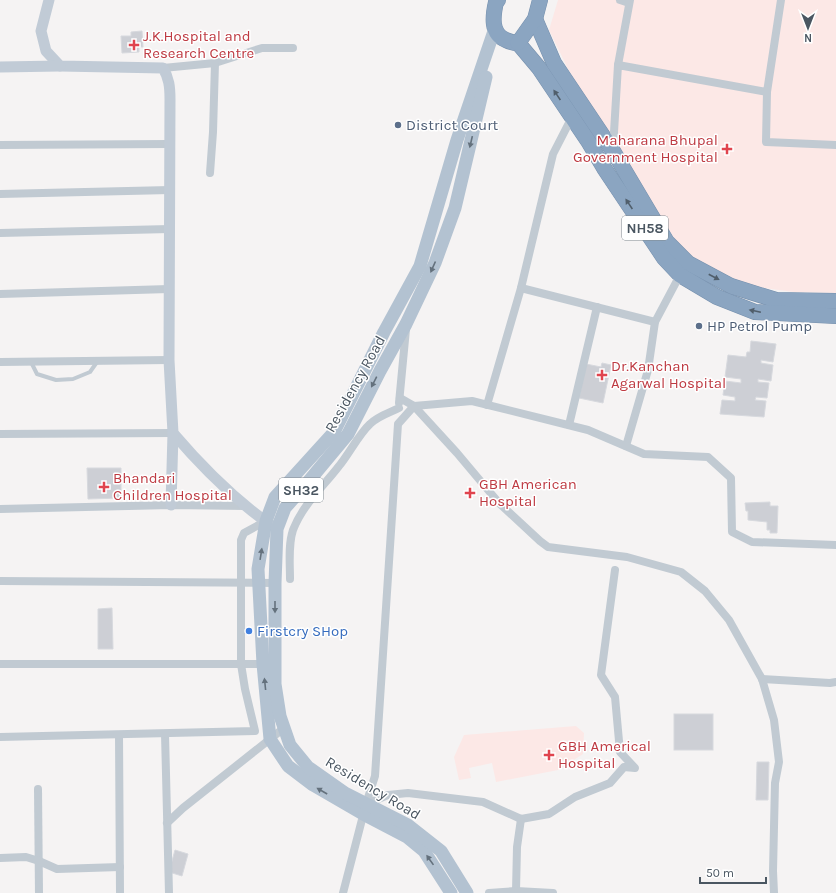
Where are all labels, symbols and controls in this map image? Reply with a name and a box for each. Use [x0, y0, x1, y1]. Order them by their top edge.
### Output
north arrow [788, 8, 828, 48]
place label: J.K.Hospital and Research Centre [143, 27, 254, 62]
text: N [804, 31, 812, 44]
marker: J.K.Hospital and Research Centre [128, 39, 140, 51]
one-way arrow [553, 90, 561, 100]
place label: District Court [406, 116, 499, 134]
marker: District Court [393, 120, 403, 130]
place label: Maharana Bhupal Government Hospital [573, 131, 718, 166]
one-way arrow [467, 136, 473, 149]
marker: Maharana Bhupal Government Hospital [721, 143, 733, 155]
one-way arrow [625, 199, 633, 209]
road number: NH58 [622, 216, 668, 240]
one-way arrow [430, 261, 436, 272]
one-way arrow [708, 274, 719, 281]
one-way arrow [749, 307, 762, 313]
place label: HP Petrol Pump [707, 317, 812, 335]
marker: HP Petrol Pump [694, 321, 704, 331]
street label: Residency Road [321, 333, 389, 435]
place label: Dr.Kanchan Agarwal Hospital [611, 357, 726, 392]
marker: Dr.Kanchan Agarwal Hospital [596, 369, 608, 381]
one-way arrow [371, 377, 378, 388]
place label: Bhandari Children Hospital [113, 469, 232, 504]
place label: GBH American Hospital [479, 475, 577, 510]
road number: SH32 [279, 478, 323, 502]
marker: Bhandari Children Hospital [98, 481, 110, 493]
marker: GBH American Hospital [464, 487, 476, 499]
one-way arrow [258, 548, 264, 560]
one-way arrow [272, 601, 278, 614]
place label: Firstcry SHop [257, 622, 348, 640]
marker: Firstcry SHop [244, 626, 254, 636]
one-way arrow [261, 678, 268, 690]
place label: GBH Americal Hospital [558, 737, 651, 772]
marker: GBH Americal Hospital [543, 749, 555, 761]
street label: Residency Road [322, 753, 424, 823]
one-way arrow [316, 787, 328, 794]
one-way arrow [426, 854, 434, 865]
scale bar [700, 859, 766, 885]
text: 50 m [706, 866, 734, 880]

